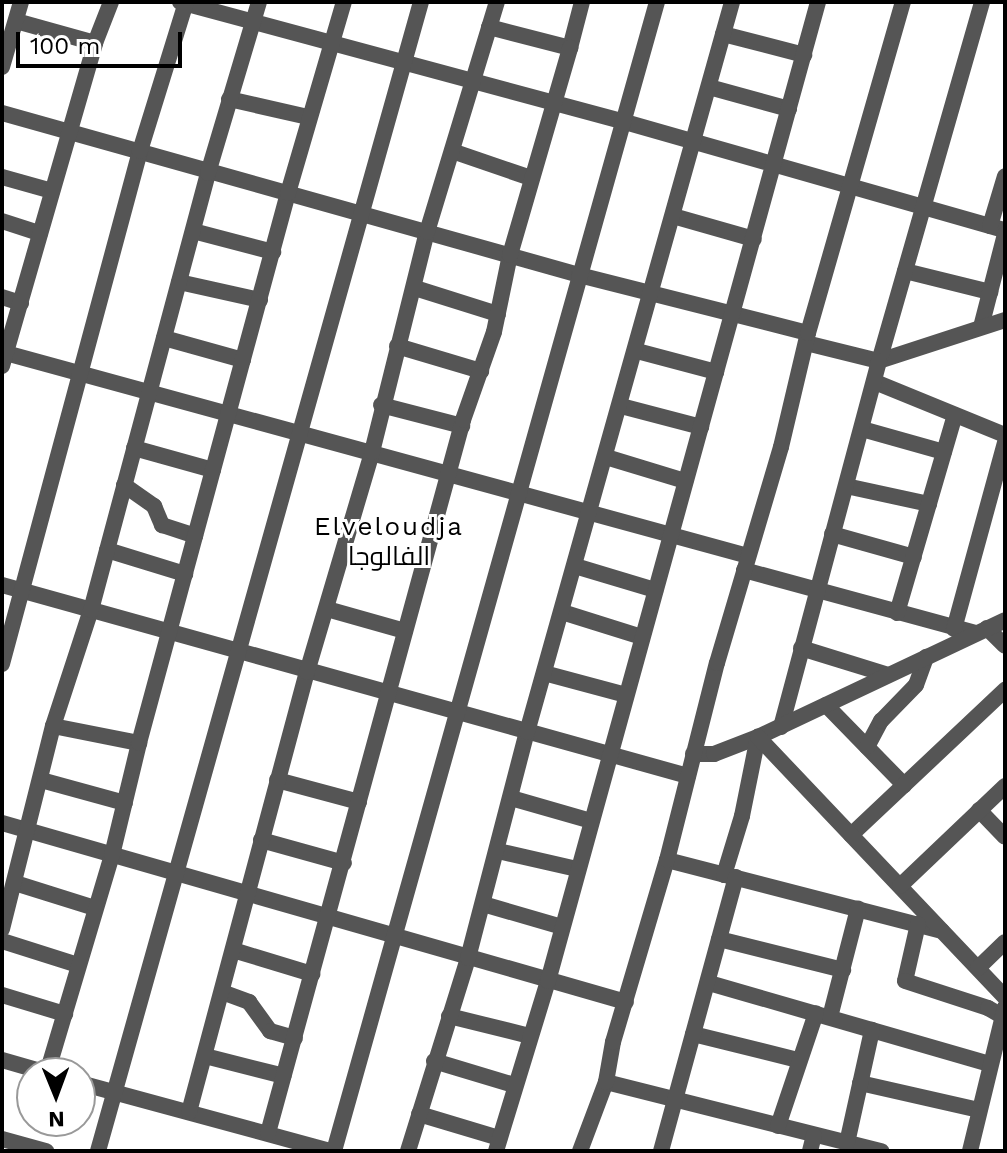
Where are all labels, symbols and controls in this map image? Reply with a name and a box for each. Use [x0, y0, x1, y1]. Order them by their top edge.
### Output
scale bar [20, 16, 186, 66]
text: 100 m [30, 32, 100, 60]
district label: Elveloudja الفالوجا [314, 511, 464, 572]
north arrow [16, 1057, 96, 1137]
text: N [48, 1107, 65, 1132]

